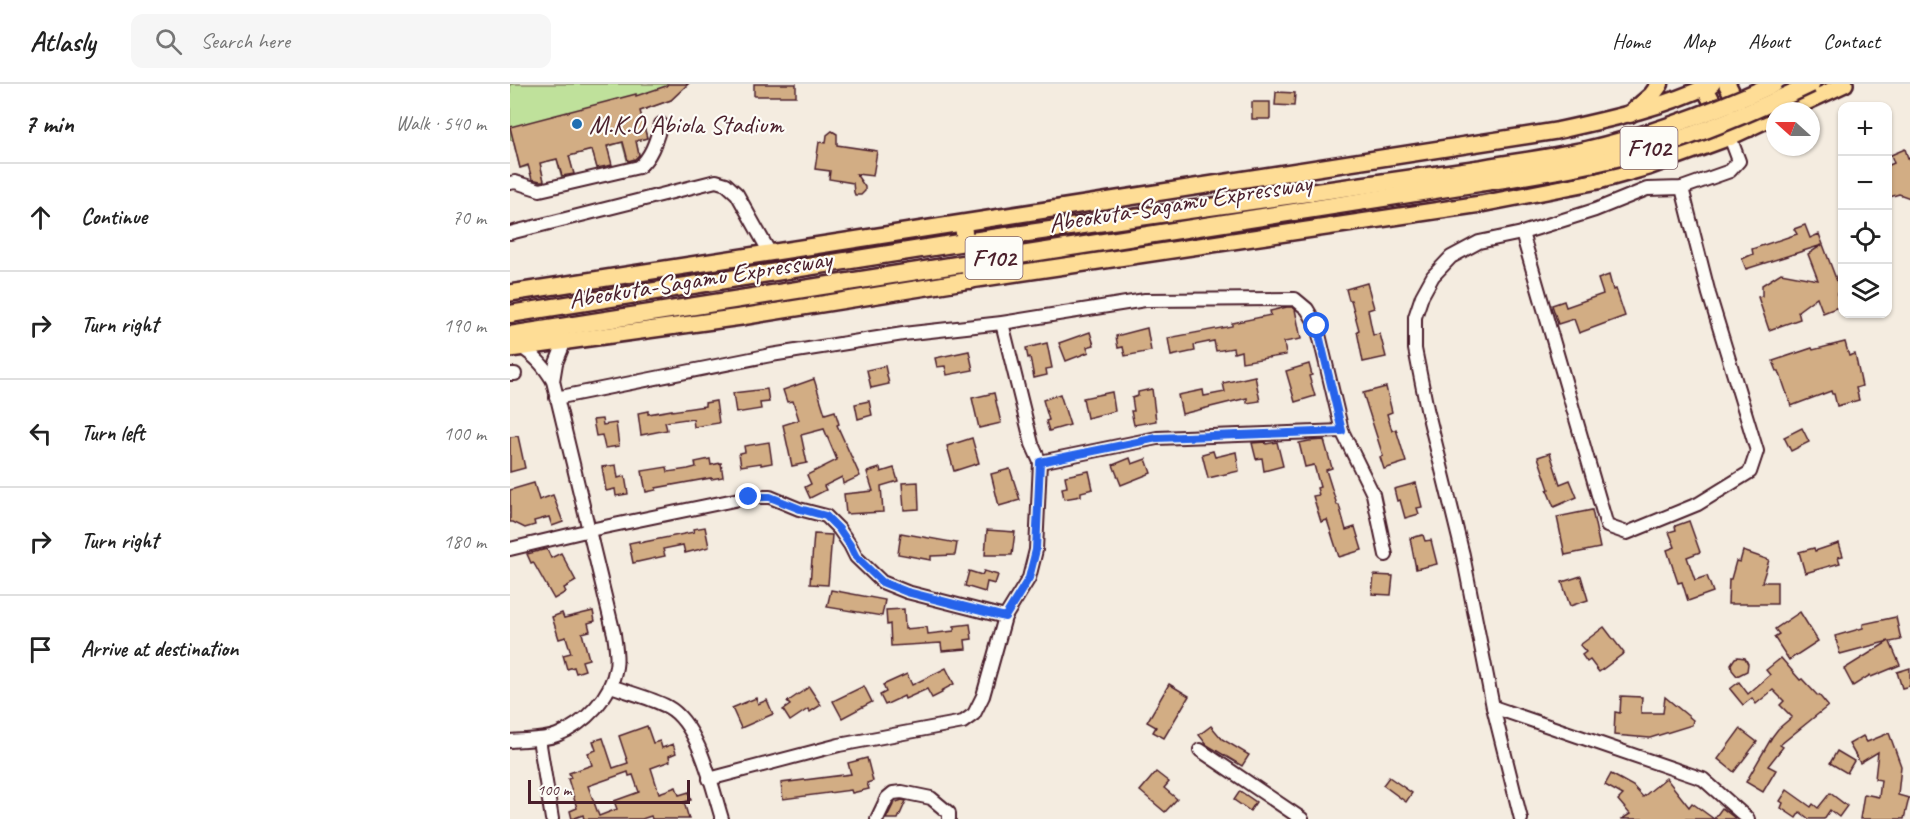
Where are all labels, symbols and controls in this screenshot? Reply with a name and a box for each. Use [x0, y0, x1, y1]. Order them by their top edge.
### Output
search box [131, 14, 551, 68]
text: Atlasly [30, 24, 95, 59]
icon: search [152, 25, 185, 58]
text: Search here [200, 27, 290, 55]
text: Home [1612, 28, 1650, 54]
text: Map [1683, 28, 1715, 54]
text: About [1748, 28, 1790, 54]
text: Contact [1823, 28, 1880, 54]
north arrow [1766, 102, 1820, 156]
map controls [1838, 102, 1892, 318]
button: + [1838, 102, 1892, 156]
text: 7 min [24, 107, 74, 140]
place label: M.K.O Abiola Stadium [589, 108, 785, 141]
text: Walk · 540 m [396, 111, 486, 136]
marker: M.K.O Abiola Stadium [570, 117, 584, 131]
road number: F102 [1620, 127, 1678, 169]
button: − [1838, 156, 1892, 210]
street label: Abeokuta-Sagamu Expressway [1046, 166, 1316, 240]
icon: ahead [24, 201, 57, 234]
text: Continue [81, 203, 147, 231]
text: 70 m [452, 205, 486, 230]
button: locate [1838, 210, 1892, 264]
road number: F102 [966, 237, 1022, 279]
street label: Abeokuta-Sagamu Expressway [566, 242, 836, 316]
button: layers [1838, 264, 1892, 318]
icon: right [24, 309, 57, 342]
text: Turn right [81, 311, 158, 339]
route start [1303, 312, 1329, 338]
text: 190 m [443, 313, 486, 338]
icon: left [24, 417, 57, 450]
text: Turn left [81, 419, 145, 447]
text: 100 m [443, 421, 486, 446]
route end [735, 483, 761, 509]
icon: right [24, 525, 57, 558]
text: Turn right [81, 527, 158, 555]
text: 180 m [443, 529, 486, 554]
icon: arrive [24, 633, 57, 666]
text: Arrive at destination [81, 635, 238, 663]
scale bar [528, 777, 690, 804]
text: 100 m [537, 780, 571, 800]

